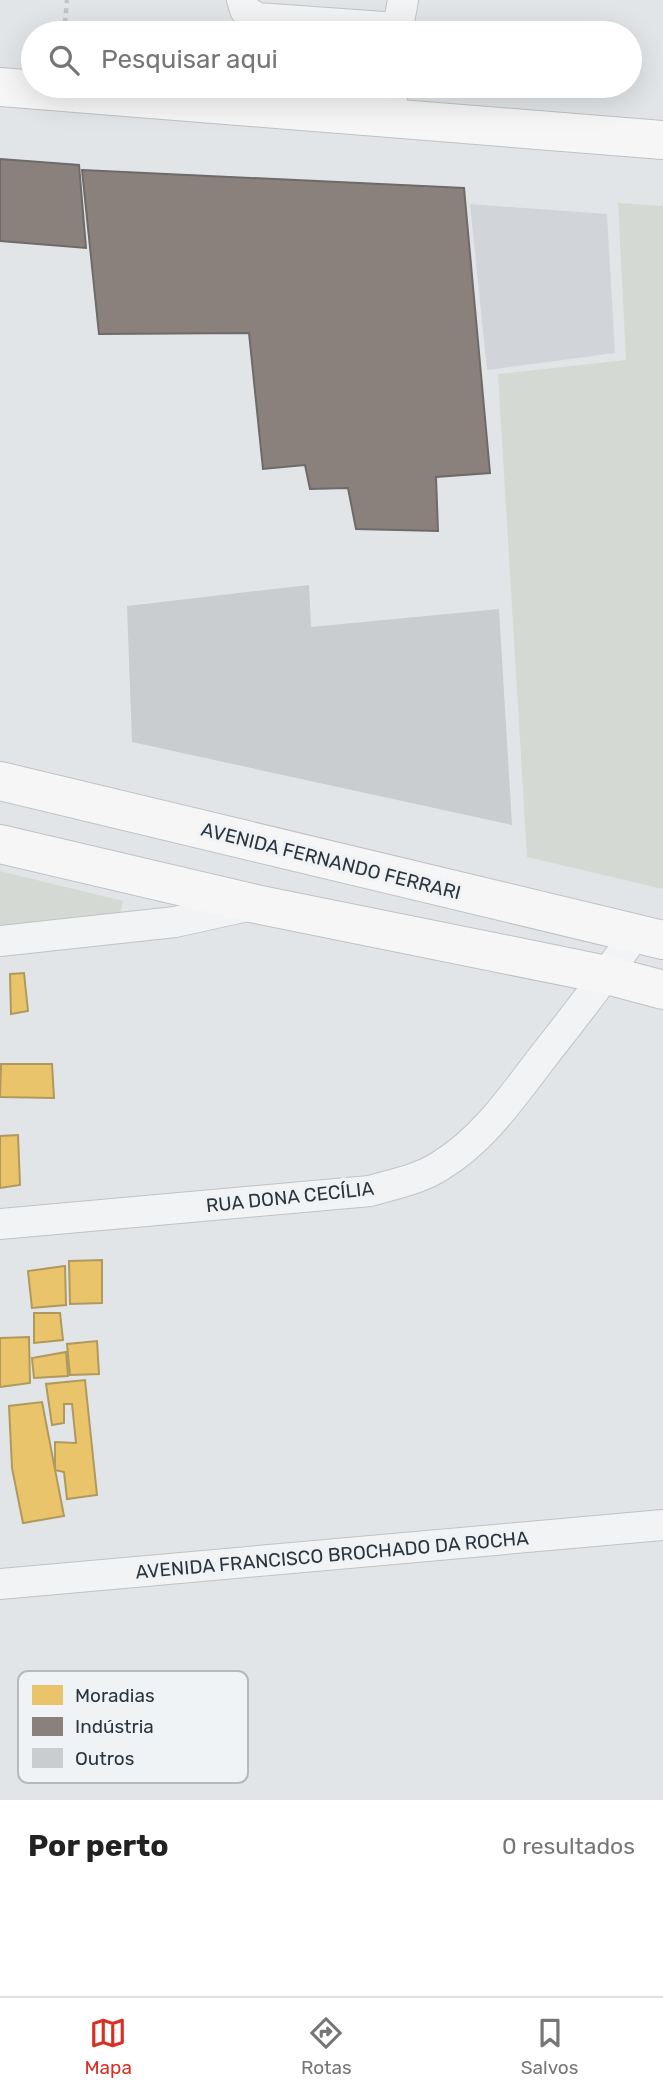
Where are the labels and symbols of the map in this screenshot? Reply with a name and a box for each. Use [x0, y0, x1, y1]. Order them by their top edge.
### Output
street label: AVENIDA FERNANDO FERRARI [199, 818, 463, 904]
street label: RUA DONA CECÍLIA [205, 1177, 375, 1217]
street label: AVENIDA FRANCISCO BROCHADO DA ROCHA [134, 1526, 530, 1584]
legend [18, 1671, 248, 1783]
text: Moradias [75, 1684, 155, 1707]
text: Indústria [75, 1715, 154, 1738]
text: Outros [75, 1747, 134, 1770]

